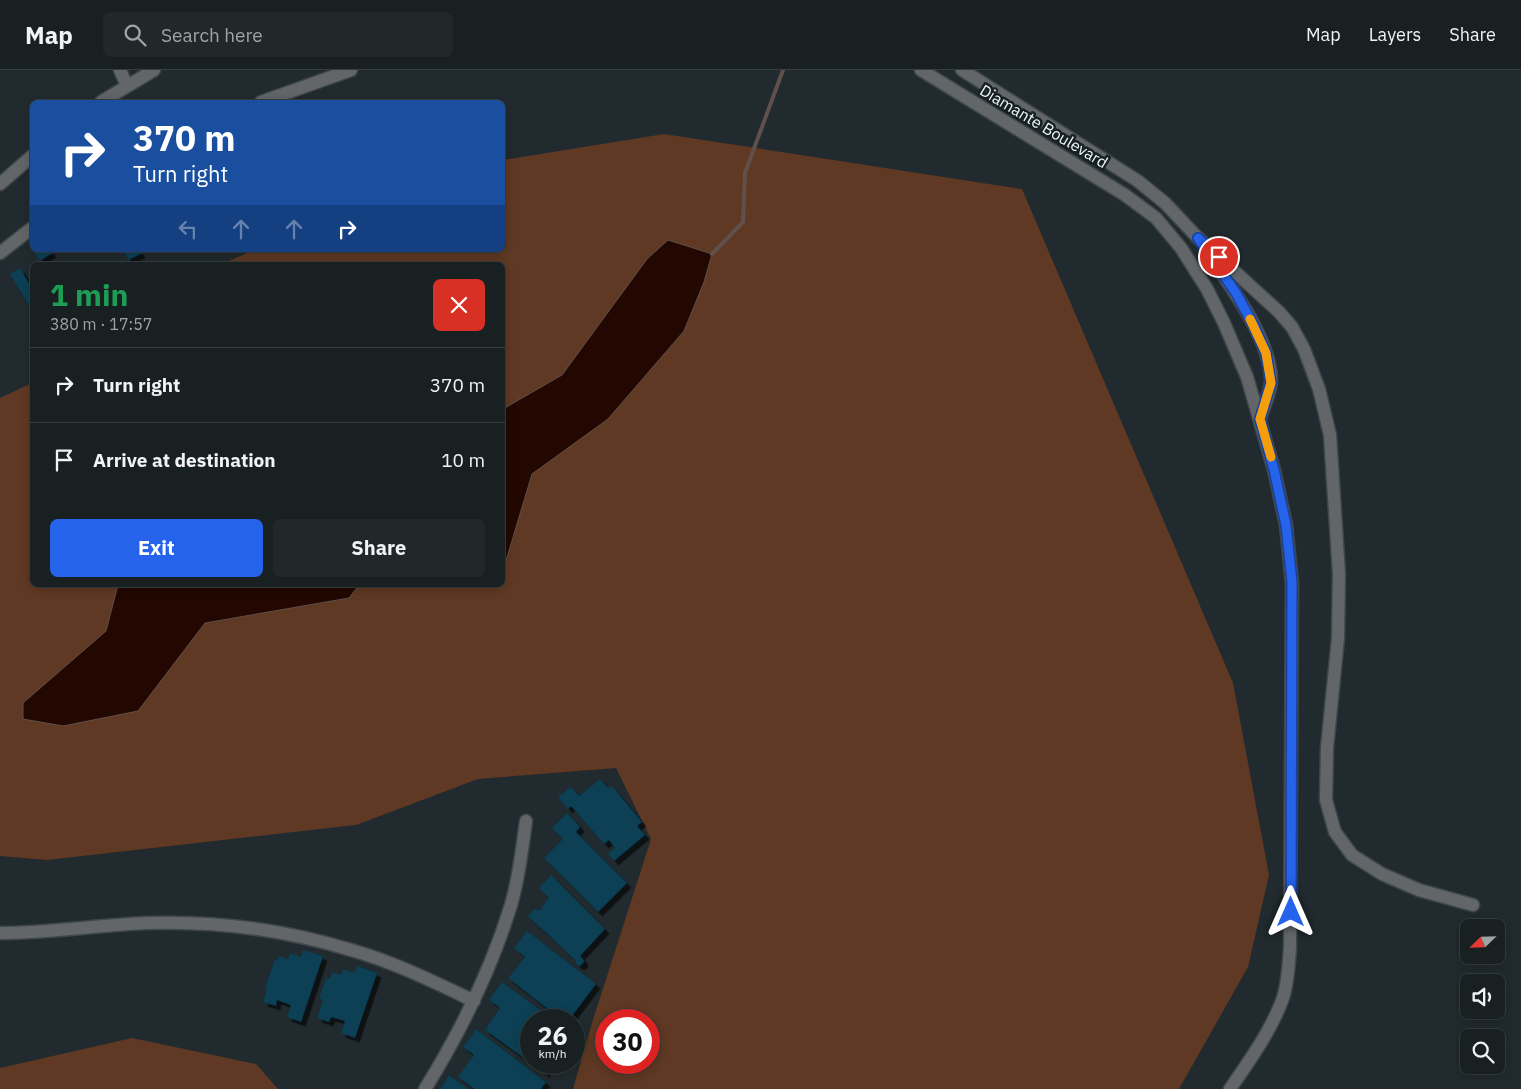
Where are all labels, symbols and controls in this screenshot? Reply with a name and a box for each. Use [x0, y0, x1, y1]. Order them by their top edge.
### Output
search box [103, 12, 453, 57]
text: Map [25, 19, 73, 51]
icon: search [121, 21, 149, 49]
text: Search here [161, 23, 263, 47]
text: Map [1306, 23, 1341, 46]
text: Layers [1369, 23, 1421, 46]
text: Share [1449, 23, 1496, 46]
street label: Diamante Boulevard [976, 80, 1112, 172]
text: 370 m [133, 115, 236, 161]
icon: right [50, 120, 115, 185]
text: Turn right [133, 159, 228, 188]
icon: left [174, 215, 202, 243]
icon: ahead [227, 215, 255, 243]
icon: ahead [280, 215, 308, 243]
icon: right [333, 215, 361, 243]
pin [1198, 236, 1240, 278]
icon: arrive [1205, 243, 1233, 271]
text: 1 min [50, 275, 128, 314]
button: close [433, 279, 485, 331]
text: 380 m · 17:57 [50, 314, 152, 334]
icon: right [50, 371, 78, 399]
text: Turn right [93, 373, 180, 397]
text: 370 m [430, 373, 485, 397]
icon: arrive [50, 446, 78, 474]
text: Arrive at destination [93, 448, 276, 472]
text: 10 m [441, 448, 485, 472]
button: Exit [50, 519, 263, 577]
button: Share [273, 519, 485, 577]
position arrow [1264, 885, 1316, 937]
north arrow [1460, 919, 1505, 964]
map controls [1460, 919, 1505, 1074]
button: sound [1460, 974, 1505, 1019]
speed limit sign: 30 [595, 1009, 660, 1074]
text: 26 [537, 1019, 568, 1052]
button: search [1460, 1029, 1505, 1074]
text: km/h [538, 1046, 567, 1061]

